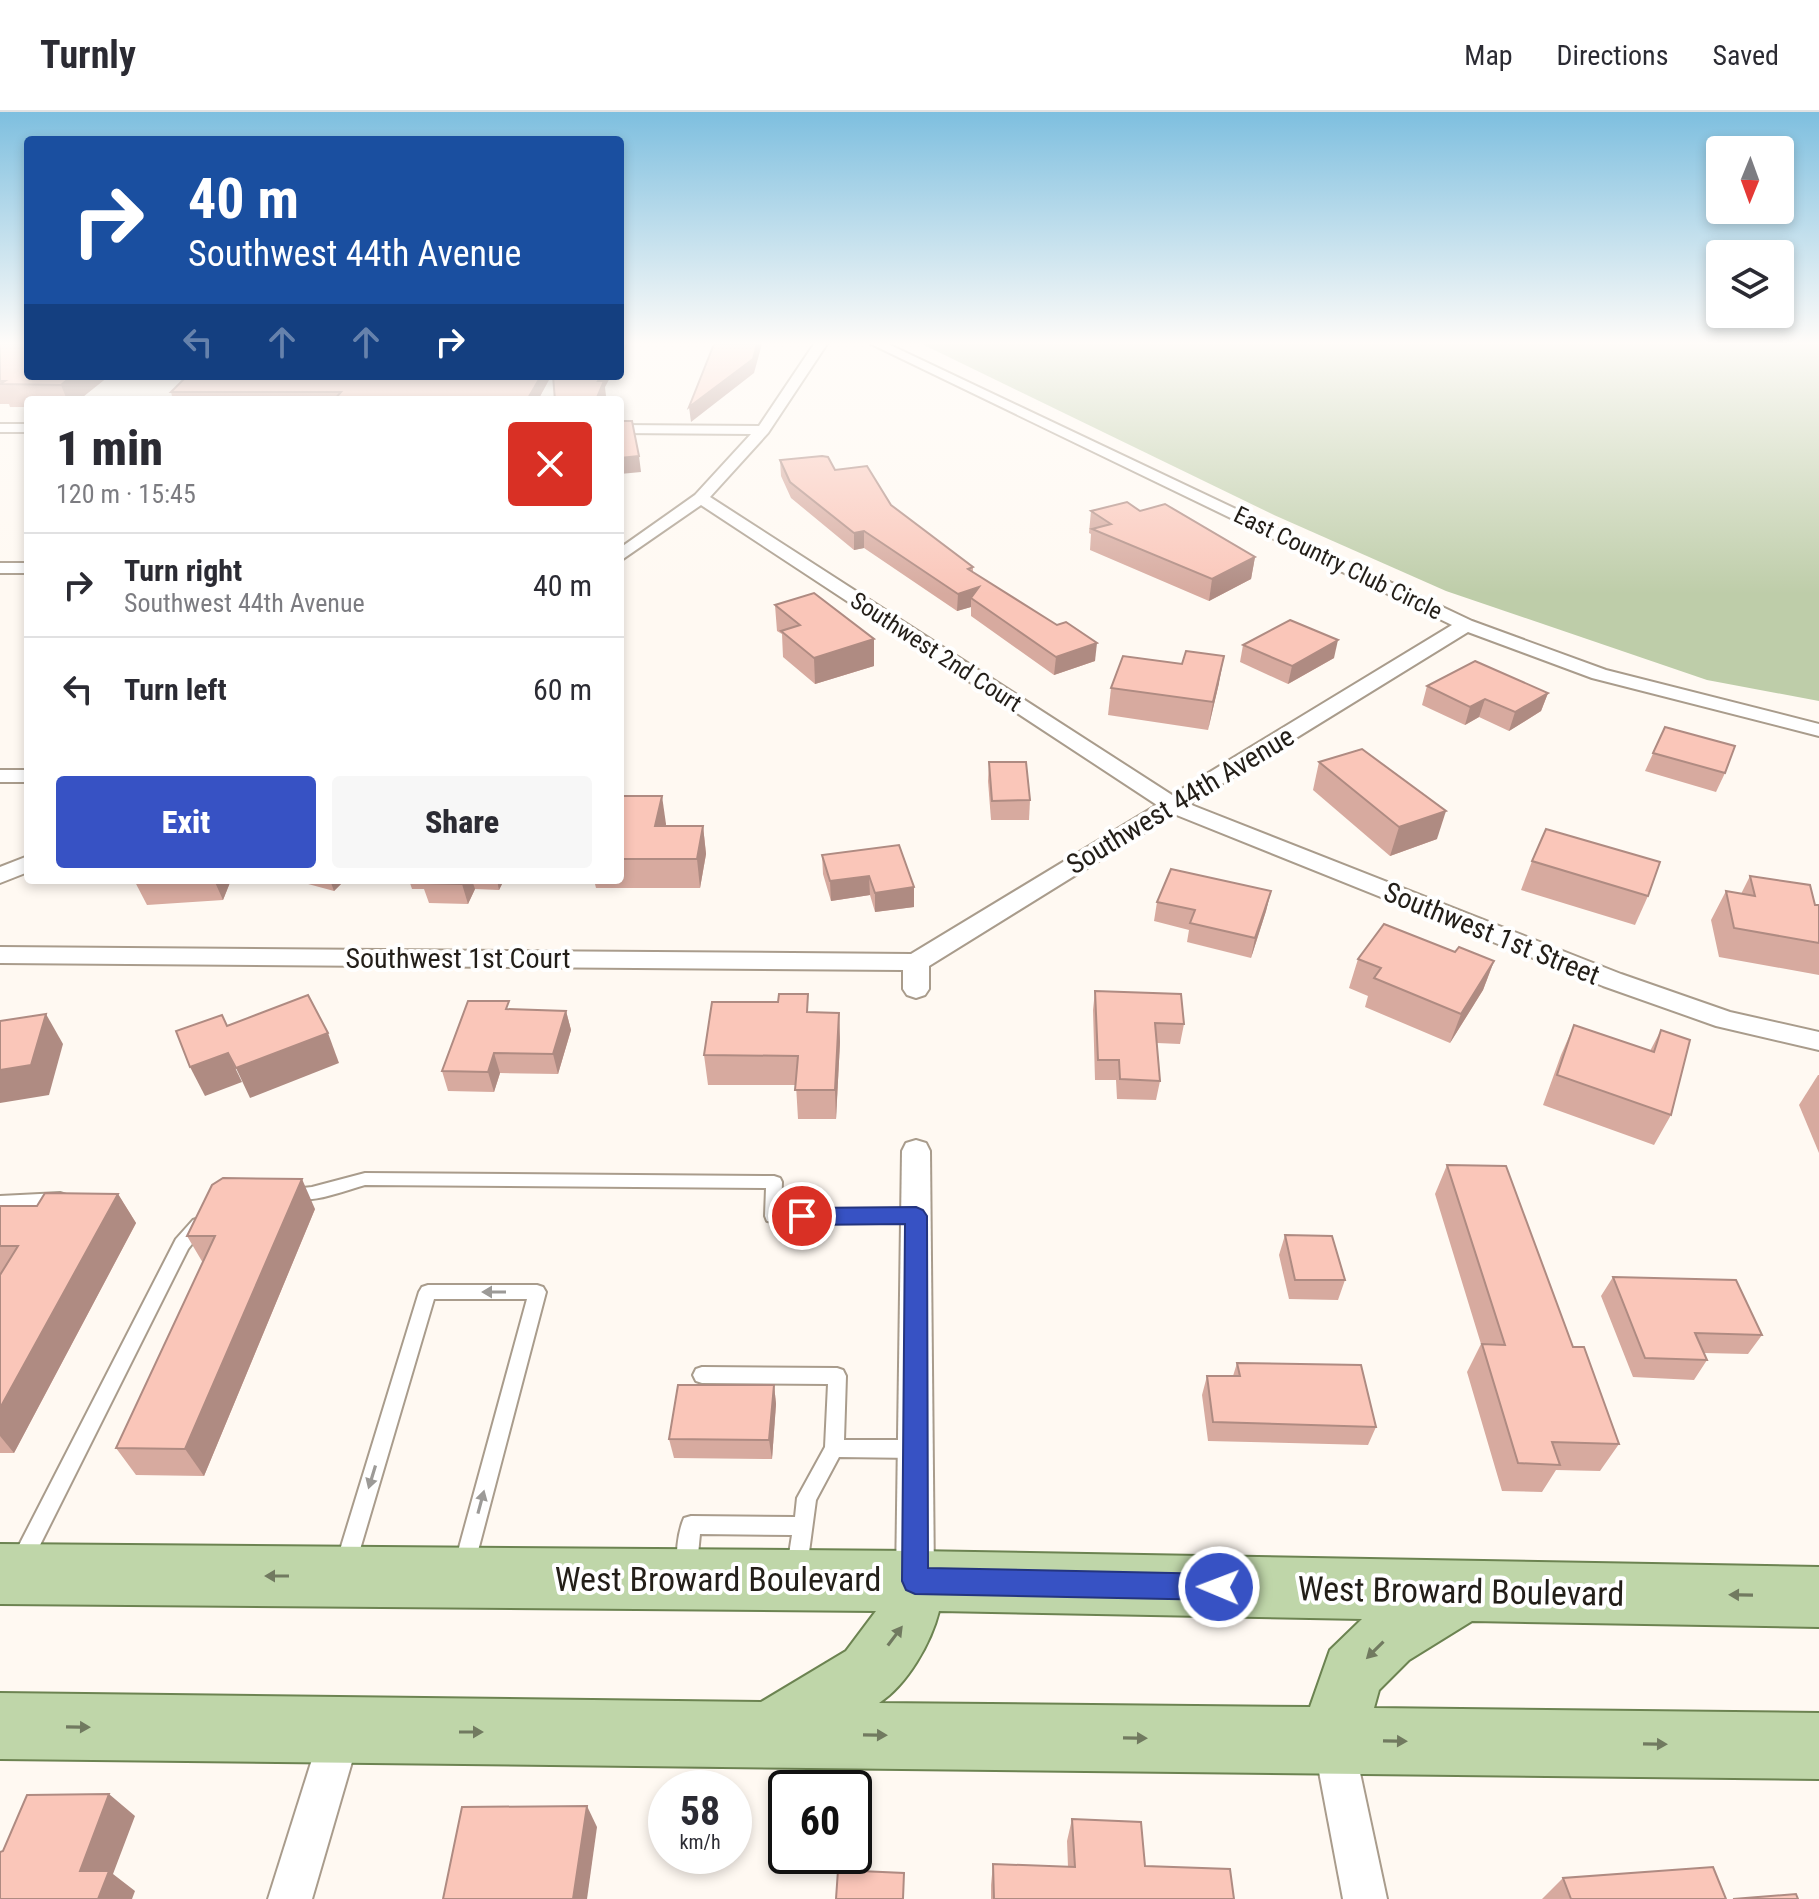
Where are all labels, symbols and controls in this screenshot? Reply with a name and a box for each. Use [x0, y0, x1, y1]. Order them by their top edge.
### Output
text: Turnly [40, 33, 136, 77]
text: Map [1464, 39, 1513, 72]
text: Directions [1557, 39, 1668, 72]
text: Saved [1712, 39, 1779, 72]
north arrow [1706, 136, 1794, 224]
map controls [1706, 136, 1794, 328]
text: 40 m [188, 166, 299, 232]
icon: right [56, 168, 160, 272]
text: Southwest 44th Avenue [188, 233, 521, 275]
button: layers [1706, 240, 1794, 328]
icon: left [176, 320, 220, 364]
icon: ahead [260, 320, 304, 364]
icon: ahead [344, 320, 388, 364]
icon: right [428, 320, 472, 364]
text: 1 min [56, 420, 163, 477]
button: close [508, 422, 592, 506]
text: 120 m · 15:45 [56, 479, 196, 509]
street label: East Country Club Circle [1229, 500, 1447, 626]
text: Turn right [124, 553, 242, 588]
icon: right [56, 563, 100, 607]
text: 40 m [533, 568, 592, 603]
street label: Southwest 2nd Court [845, 586, 1027, 718]
text: Southwest 44th Avenue [124, 588, 365, 618]
icon: left [56, 667, 100, 711]
text: Turn left [124, 672, 227, 707]
text: 60 m [533, 672, 592, 707]
street label: Southwest 44th Avenue [1061, 720, 1300, 881]
button: Exit [56, 776, 316, 868]
button: Share [332, 776, 592, 868]
street label: Southwest 1st Street [1379, 875, 1604, 992]
street label: Southwest 1st Court [346, 942, 570, 975]
pin [768, 1182, 836, 1250]
icon: arrive [780, 1194, 824, 1238]
one-way arrow [481, 1286, 506, 1298]
one-way arrow [365, 1466, 378, 1490]
one-way arrow [475, 1490, 487, 1515]
position arrow [1177, 1545, 1261, 1629]
street label: West Broward Boulevard [555, 1559, 881, 1599]
street label: West Broward Boulevard [1297, 1568, 1625, 1614]
one-way arrow [264, 1570, 289, 1582]
one-way arrow [1728, 1589, 1753, 1602]
one-way arrow [887, 1626, 903, 1646]
one-way arrow [1366, 1640, 1385, 1659]
one-way arrow [66, 1721, 91, 1733]
one-way arrow [459, 1725, 484, 1738]
one-way arrow [863, 1729, 888, 1741]
one-way arrow [1123, 1732, 1148, 1744]
one-way arrow [1383, 1734, 1408, 1747]
one-way arrow [1643, 1738, 1668, 1750]
speed limit sign: 60 [768, 1770, 872, 1874]
text: 58 [680, 1788, 720, 1835]
text: km/h [679, 1830, 721, 1854]

